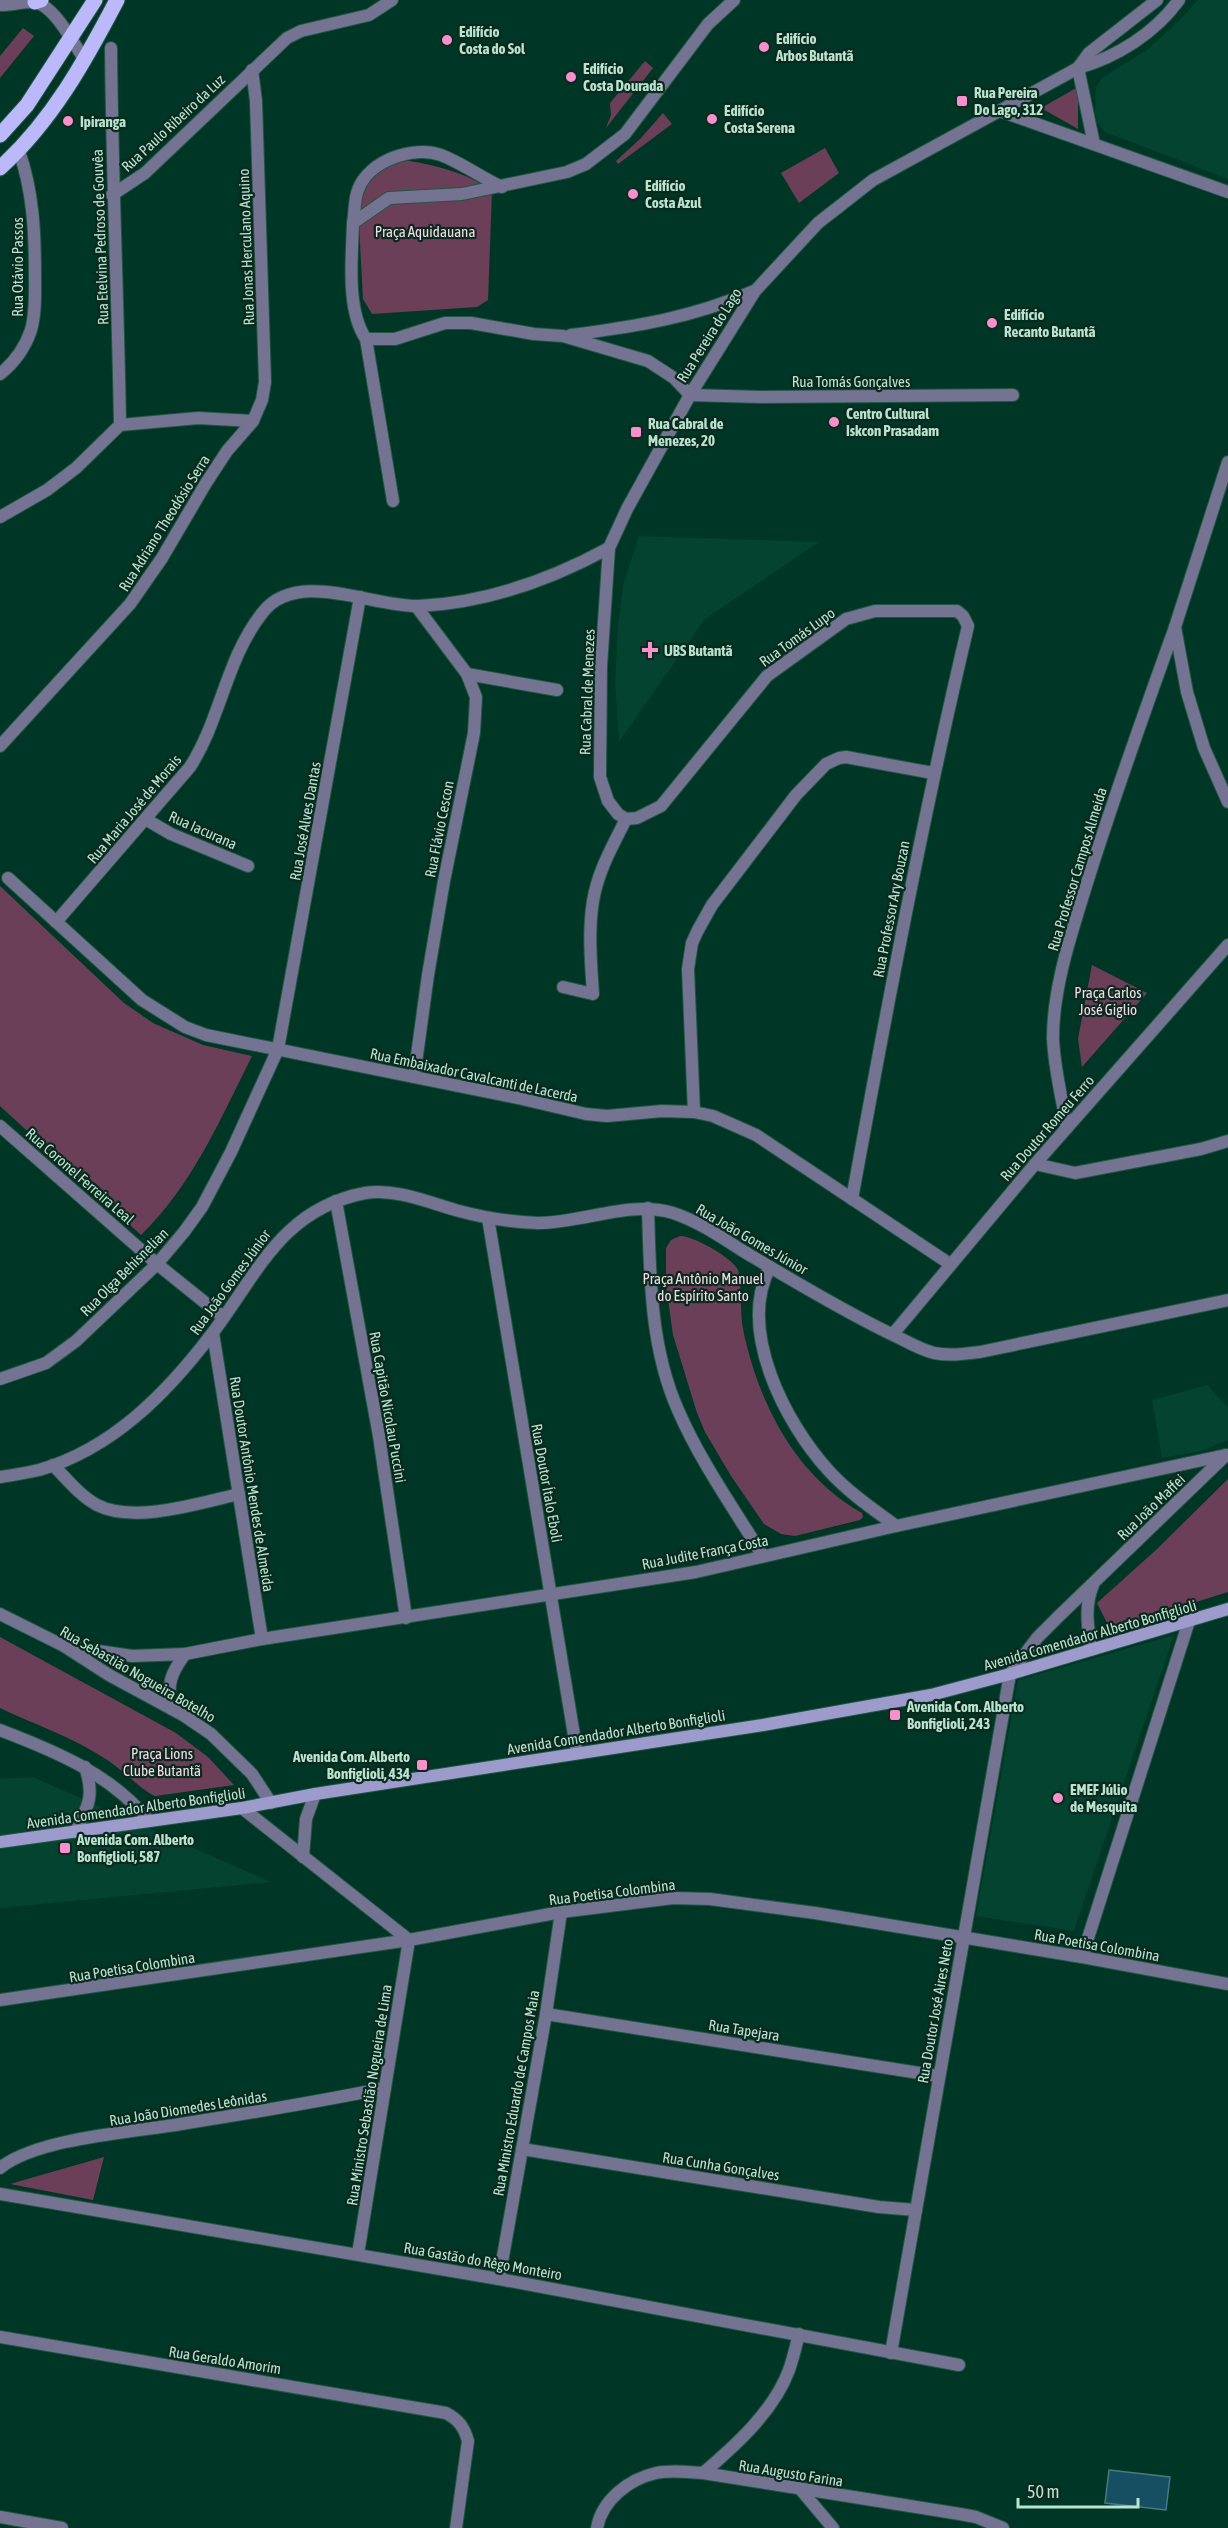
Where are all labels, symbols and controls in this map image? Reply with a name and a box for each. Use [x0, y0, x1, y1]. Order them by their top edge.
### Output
place label: Edifício Costa do Sol [459, 23, 526, 57]
place label: Edifício Arbos Butantã [775, 30, 854, 64]
marker: Edifício Costa do Sol [440, 33, 454, 47]
marker: Edifício Arbos Butantã [757, 40, 771, 54]
place label: Edifício Costa Dourada [583, 60, 663, 94]
marker: Edifício Costa Dourada [564, 70, 578, 84]
street label: Rua Paulo Ribeiro da Luz [118, 71, 228, 175]
place label: Rua Pereira Do Lago, 312 [974, 84, 1043, 118]
marker: Rua Pereira Do Lago, 312 [955, 94, 969, 108]
place label: Edifício Costa Serena [724, 102, 795, 136]
marker: Edifício Costa Serena [705, 112, 719, 126]
place label: Ipiranga [80, 113, 126, 130]
marker: Ipiranga [61, 114, 75, 128]
street label: Rua Etelvina Pedroso de Gouvêa [88, 149, 112, 325]
street label: Rua Jonas Herculano Aquino [235, 168, 257, 326]
place label: Edifício Costa Azul [645, 177, 702, 211]
marker: Edifício Costa Azul [626, 187, 640, 201]
street label: Rua Otávio Passos [9, 217, 26, 317]
park label: Praça Aquidauana [375, 223, 475, 240]
street label: Rua Pereira do Lago [673, 285, 745, 385]
place label: Edifício Recanto Butantã [1004, 306, 1096, 340]
marker: Edifício Recanto Butantã [985, 316, 999, 330]
street label: Rua Tomás Gonçalves [792, 373, 910, 390]
place label: Centro Cultural Iskcon Prasadam [846, 405, 939, 439]
place label: Rua Cabral de Menezes, 20 [648, 415, 724, 449]
marker: Centro Cultural Iskcon Prasadam [827, 415, 841, 429]
marker: Rua Cabral de Menezes, 20 [629, 425, 643, 439]
street label: Rua Adriano Theodósio Serra [115, 452, 213, 594]
street label: Rua Tomás Lupo [756, 604, 838, 670]
street label: Rua Cabral de Menezes [576, 629, 598, 755]
marker: UBS Butantã [641, 641, 659, 659]
place label: UBS Butantã [664, 642, 733, 659]
street label: Rua Maria José de Morais [84, 751, 184, 867]
street label: Rua José Alves Dantas [286, 760, 324, 882]
street label: Rua Flávio Cescon [421, 779, 457, 879]
street label: Rua Professor Campos Almeida [1044, 785, 1110, 953]
street label: Rua Iacurana [166, 807, 240, 853]
street label: Rua Professor Ary Bouzan [869, 839, 913, 979]
park label: Praça Carlos José Giglio [1074, 984, 1142, 1018]
street label: Rua Embaixador Cavalcanti de Lacerda [369, 1045, 579, 1105]
street label: Rua Doutor Romeu Ferro [997, 1072, 1097, 1184]
street label: Rua Coronel Ferreira Leal [23, 1124, 137, 1228]
street label: Rua João Gomes Júnior [693, 1200, 811, 1278]
street label: Rua Olga Behisnelian [77, 1225, 171, 1319]
street label: Rua João Gomes Júnior [186, 1226, 274, 1338]
park label: Praça Antônio Manuel do Espírito Santo [642, 1270, 764, 1304]
street label: Rua Capitão Nicolau Puccini [366, 1330, 410, 1484]
street label: Rua Doutor Antônio Mendes de Almeida [227, 1375, 277, 1593]
street label: Rua Doutor Ítalo Eboli [528, 1422, 566, 1544]
street label: Rua João Maffei [1114, 1471, 1188, 1543]
street label: Rua Judite França Costa [640, 1531, 770, 1573]
street label: Avenida Comendador Alberto Bonfiglioli [982, 1596, 1198, 1674]
street label: Rua Sebastião Nogueira Botelho [57, 1622, 219, 1726]
place label: Avenida Com. Alberto Bonfiglioli, 243 [906, 1698, 1024, 1732]
street label: Avenida Comendador Alberto Bonfiglioli [506, 1706, 726, 1758]
marker: Avenida Com. Alberto Bonfiglioli, 243 [888, 1708, 902, 1722]
park label: Praça Lions Clube Butantã [123, 1745, 201, 1779]
place label: Avenida Com. Alberto Bonfiglioli, 434 [292, 1748, 410, 1782]
marker: Avenida Com. Alberto Bonfiglioli, 434 [415, 1758, 429, 1772]
place label: EMEF Júlio de Mesquita [1070, 1781, 1137, 1815]
street label: Avenida Comendador Alberto Bonfiglioli [26, 1784, 246, 1832]
marker: EMEF Júlio de Mesquita [1051, 1791, 1065, 1805]
place label: Avenida Com. Alberto Bonfiglioli, 587 [76, 1831, 194, 1865]
marker: Avenida Com. Alberto Bonfiglioli, 587 [58, 1841, 72, 1855]
street label: Rua Poetisa Colombina [548, 1876, 676, 1908]
street label: Rua Poetisa Colombina [1033, 1926, 1161, 1964]
street label: Rua Doutor José Aires Neto [914, 1937, 956, 2085]
street label: Rua Poetisa Colombina [68, 1949, 196, 1985]
street label: Rua Ministro Sebastião Nogueira de Lima [343, 1983, 395, 2207]
street label: Rua Ministro Eduardo de Campos Maia [489, 1989, 543, 2197]
street label: Rua Tapejara [707, 2016, 781, 2044]
street label: Rua João Diomedes Leônidas [108, 2087, 268, 2129]
street label: Rua Cunha Gonçalves [661, 2148, 781, 2184]
street label: Rua Gastão do Rêgo Monteiro [403, 2239, 563, 2283]
street label: Rua Geraldo Amorim [168, 2343, 282, 2377]
street label: Rua Augusto Farina [738, 2456, 844, 2490]
scale bar [1018, 2471, 1138, 2509]
text: 50 m [1027, 2481, 1059, 2502]

